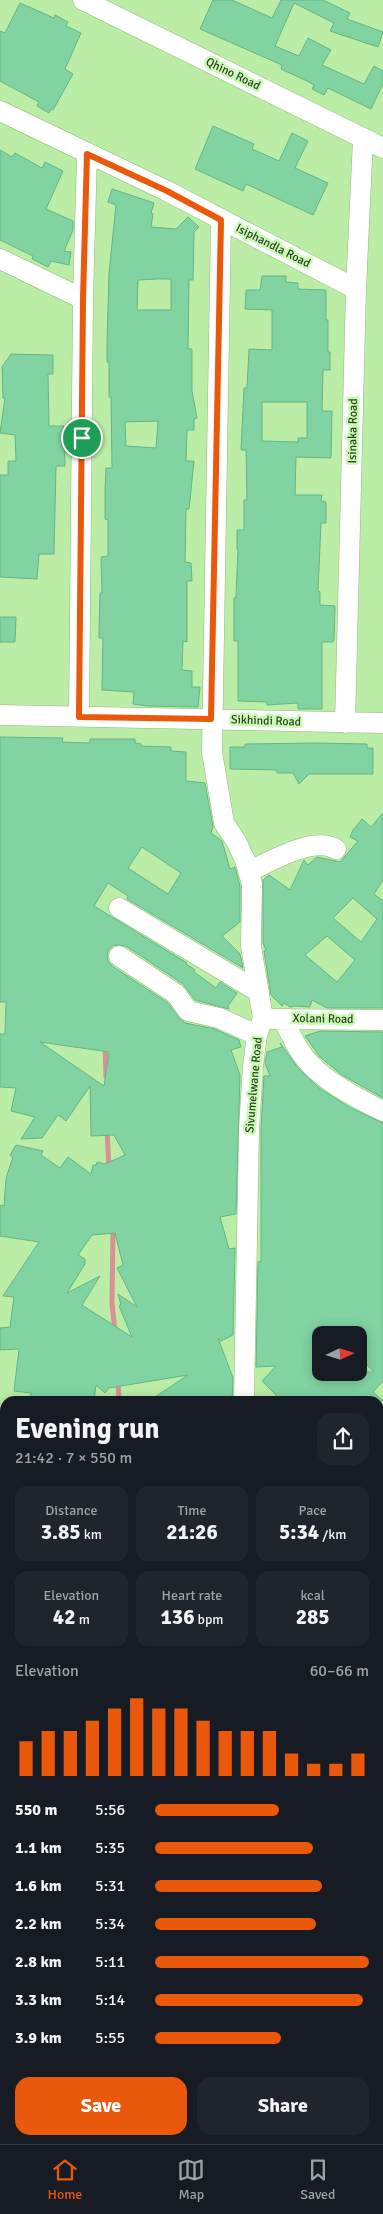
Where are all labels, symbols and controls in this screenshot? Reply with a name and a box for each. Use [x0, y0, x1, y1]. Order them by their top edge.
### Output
street label: Qhino Road [203, 54, 263, 94]
street label: Isiphandla Road [233, 221, 313, 271]
street label: Isinaka Road [345, 398, 361, 464]
pin [61, 417, 103, 459]
icon: arrive [68, 424, 96, 452]
street label: Sikhindi Road [231, 712, 301, 730]
street label: Xolani Road [292, 1011, 354, 1027]
street label: Sivumelwane Road [242, 1036, 266, 1134]
north arrow [312, 1326, 368, 1381]
map controls [312, 1326, 367, 1381]
text: Evening run [15, 1412, 160, 1446]
button: share [317, 1413, 369, 1465]
text: 21:42 · 7 × 550 m [15, 1448, 132, 1468]
text: Distance [45, 1502, 97, 1519]
text: Time [178, 1502, 206, 1519]
text: Pace [299, 1502, 327, 1519]
text: 3.85 [41, 1519, 81, 1545]
text: 21:26 [166, 1519, 218, 1545]
text: 5:34 [279, 1519, 319, 1545]
text: km [81, 1526, 102, 1543]
text: /km [319, 1526, 346, 1543]
text: Elevation [43, 1587, 99, 1604]
text: Heart rate [162, 1587, 222, 1604]
text: kcal [300, 1587, 325, 1604]
text: 42 [53, 1604, 76, 1630]
text: 136 [160, 1604, 194, 1630]
text: 285 [296, 1604, 330, 1630]
text: m [76, 1611, 90, 1628]
text: bpm [194, 1611, 224, 1628]
text: Elevation [15, 1661, 79, 1681]
text: 60–66 m [310, 1661, 369, 1681]
text: 550 m [15, 1800, 57, 1820]
text: 5:56 [95, 1800, 125, 1820]
text: 1.1 km [15, 1838, 62, 1858]
text: 5:35 [95, 1838, 125, 1858]
text: 1.6 km [15, 1876, 62, 1896]
text: 5:31 [95, 1876, 125, 1896]
text: 2.2 km [15, 1914, 62, 1934]
text: 5:34 [95, 1914, 125, 1934]
text: 2.8 km [15, 1952, 62, 1972]
text: 5:11 [95, 1952, 125, 1972]
text: 3.3 km [15, 1990, 62, 2010]
text: 5:14 [95, 1990, 125, 2010]
text: 3.9 km [15, 2028, 62, 2048]
text: 5:55 [95, 2028, 125, 2048]
button: Save [15, 2077, 187, 2135]
button: Share [197, 2077, 369, 2135]
tab: Home [47, 2156, 82, 2203]
tab: Map [177, 2156, 205, 2203]
tab: Saved [300, 2156, 336, 2203]

